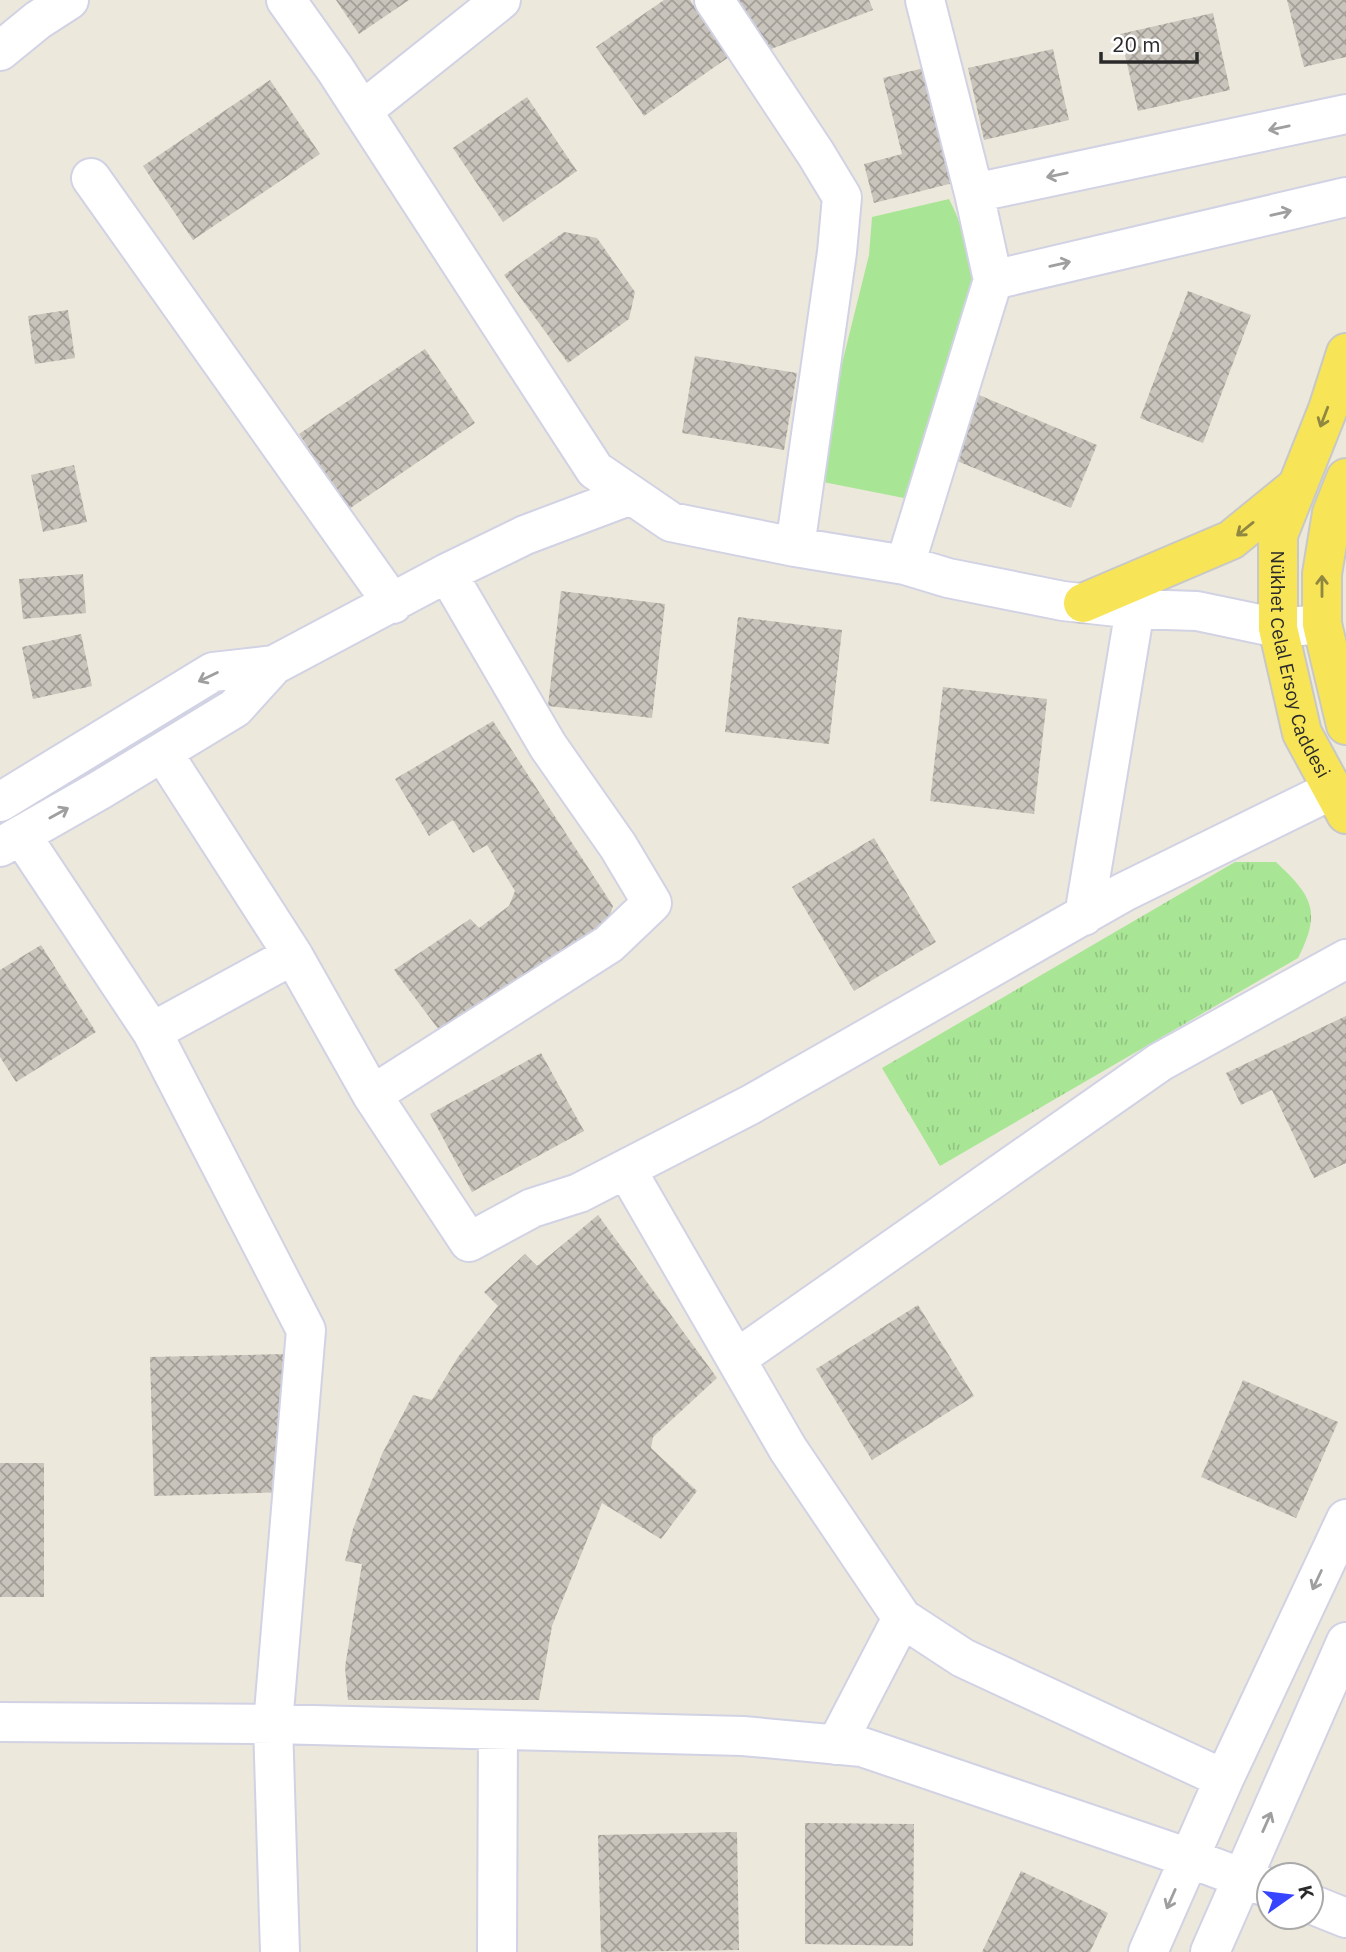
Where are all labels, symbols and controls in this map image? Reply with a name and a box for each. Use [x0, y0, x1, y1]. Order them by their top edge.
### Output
scale bar [1101, 21, 1197, 65]
text: 20 m [1112, 30, 1161, 58]
one-way arrow [1268, 122, 1291, 135]
one-way arrow [1046, 169, 1069, 183]
one-way arrow [1269, 205, 1292, 219]
one-way arrow [1048, 257, 1071, 270]
one-way arrow [1317, 406, 1330, 428]
one-way arrow [1236, 521, 1254, 536]
street label: Nükhet Celal Ersoy Caddesi [1266, 551, 1336, 782]
one-way arrow [1315, 574, 1329, 597]
one-way arrow [198, 671, 219, 684]
one-way arrow [48, 806, 69, 819]
one-way arrow [1310, 1569, 1323, 1591]
one-way arrow [1261, 1812, 1274, 1833]
north arrow [1255, 1861, 1325, 1931]
text: K [1293, 1883, 1320, 1901]
one-way arrow [1164, 1887, 1177, 1909]

